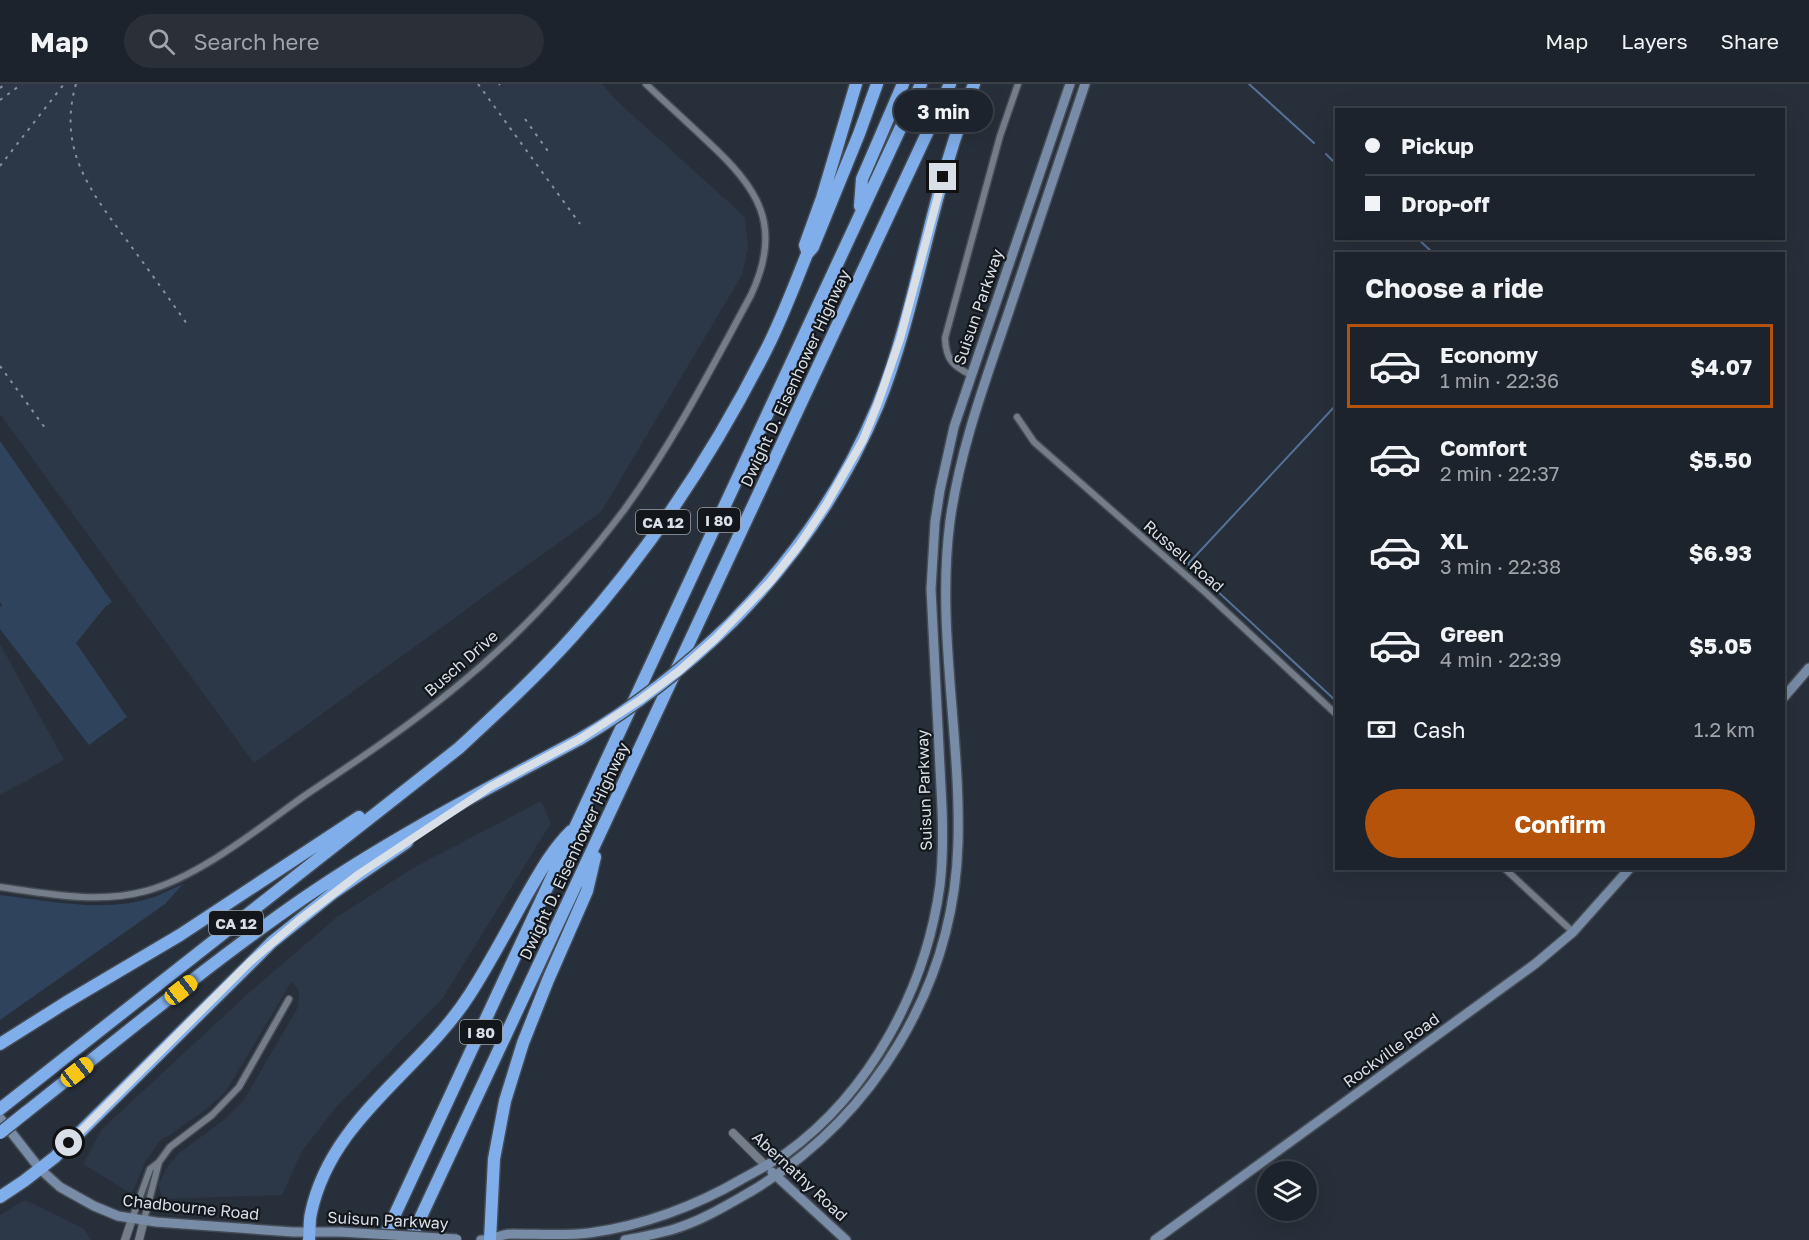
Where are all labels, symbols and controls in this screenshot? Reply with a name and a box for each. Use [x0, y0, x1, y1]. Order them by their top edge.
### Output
search box [124, 14, 544, 68]
text: Map [30, 25, 88, 58]
icon: search [145, 25, 178, 58]
text: Search here [193, 28, 319, 55]
text: Map [1545, 28, 1588, 54]
text: Layers [1621, 28, 1688, 54]
text: Share [1721, 28, 1779, 54]
callout: 3 min [894, 90, 992, 132]
text: 3 min [917, 99, 970, 123]
text: Pickup [1401, 132, 1474, 159]
route end [929, 163, 956, 190]
text: Drop-off [1401, 190, 1490, 217]
street label: Suisun Parkway [949, 246, 1007, 368]
street label: Dwight D. Eisenhower Highway [736, 266, 854, 490]
text: Choose a ride [1365, 272, 1544, 304]
icon: car [1368, 339, 1422, 393]
text: Economy [1440, 341, 1538, 368]
text: $4.07 [1690, 353, 1752, 380]
text: 1 min · 22:36 [1440, 368, 1559, 392]
icon: car [1368, 432, 1422, 486]
text: Comfort [1440, 434, 1527, 461]
text: $5.50 [1689, 446, 1752, 473]
text: 2 min · 22:37 [1440, 461, 1559, 485]
road number: I 80 [698, 508, 740, 532]
road number: CA 12 [636, 510, 690, 534]
street label: Russell Road [1140, 516, 1228, 596]
icon: car [1368, 525, 1422, 579]
text: XL [1440, 527, 1468, 554]
text: $6.93 [1689, 539, 1752, 566]
text: 3 min · 22:38 [1440, 554, 1561, 578]
icon: car [1368, 618, 1422, 672]
text: Green [1440, 620, 1504, 647]
street label: Busch Drive [420, 626, 502, 700]
text: $5.05 [1689, 632, 1752, 659]
text: 4 min · 22:39 [1440, 647, 1562, 671]
icon: cash [1365, 713, 1398, 746]
text: Cash [1413, 716, 1466, 743]
text: 1.2 km [1694, 717, 1755, 741]
street label: Suisun Parkway [912, 729, 936, 851]
street label: Dwight D. Eisenhower Highway [515, 739, 633, 963]
button: Confirm [1365, 789, 1755, 858]
road number: CA 12 [209, 911, 263, 935]
car [161, 972, 201, 1008]
street label: Rockville Road [1339, 1008, 1443, 1092]
road number: I 80 [460, 1020, 502, 1044]
car [57, 1054, 97, 1090]
street label: Abernathy Road [748, 1127, 852, 1225]
route start [55, 1129, 82, 1156]
map controls [1257, 1161, 1317, 1221]
button: layers [1257, 1161, 1317, 1221]
street label: Chadbourne Road [122, 1190, 260, 1224]
street label: Suisun Parkway [327, 1207, 449, 1233]

